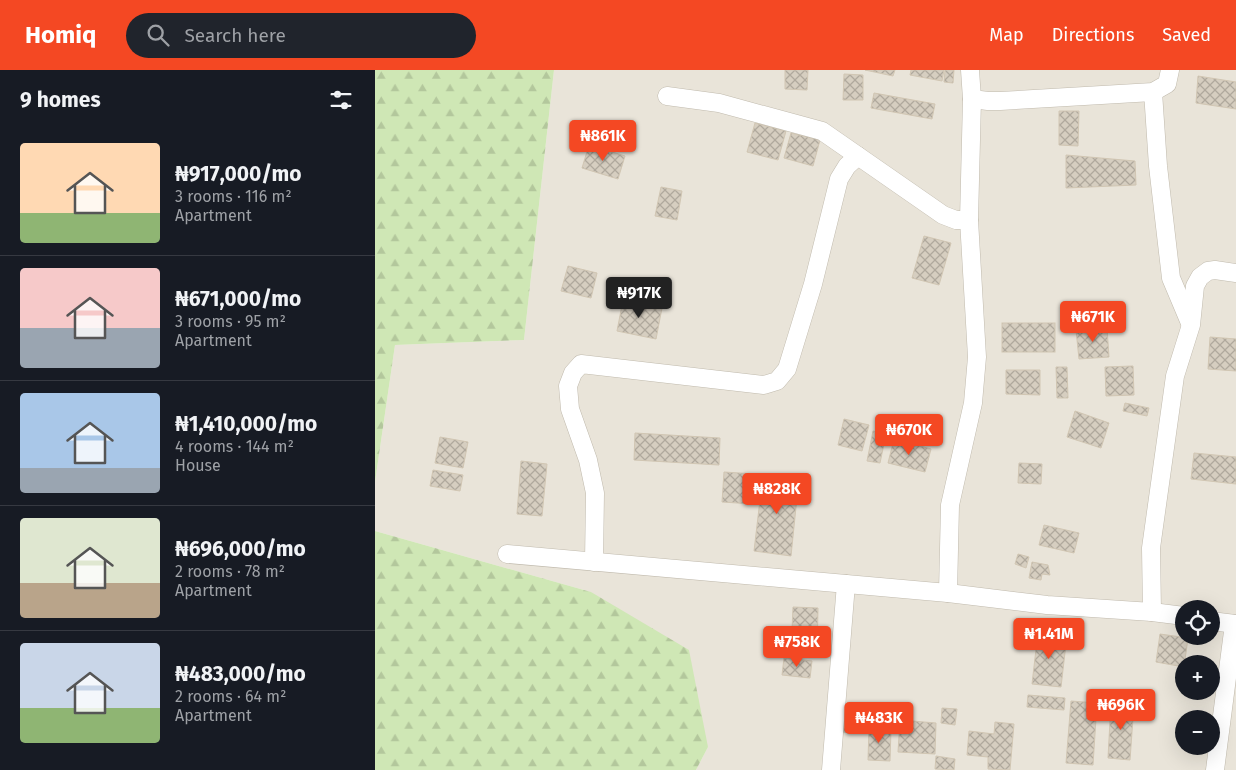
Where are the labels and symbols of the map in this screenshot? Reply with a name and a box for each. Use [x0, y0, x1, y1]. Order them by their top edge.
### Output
pin: ₦861K [568, 119, 638, 162]
pin: ₦917K [604, 276, 674, 319]
pin: ₦671K [1058, 300, 1128, 343]
pin: ₦670K [874, 414, 944, 456]
pin: ₦828K [742, 472, 812, 515]
pin: ₦1.41M [1008, 618, 1090, 660]
pin: ₦758K [762, 626, 832, 668]
pin: ₦696K [1086, 688, 1156, 731]
pin: ₦483K [844, 702, 914, 744]

